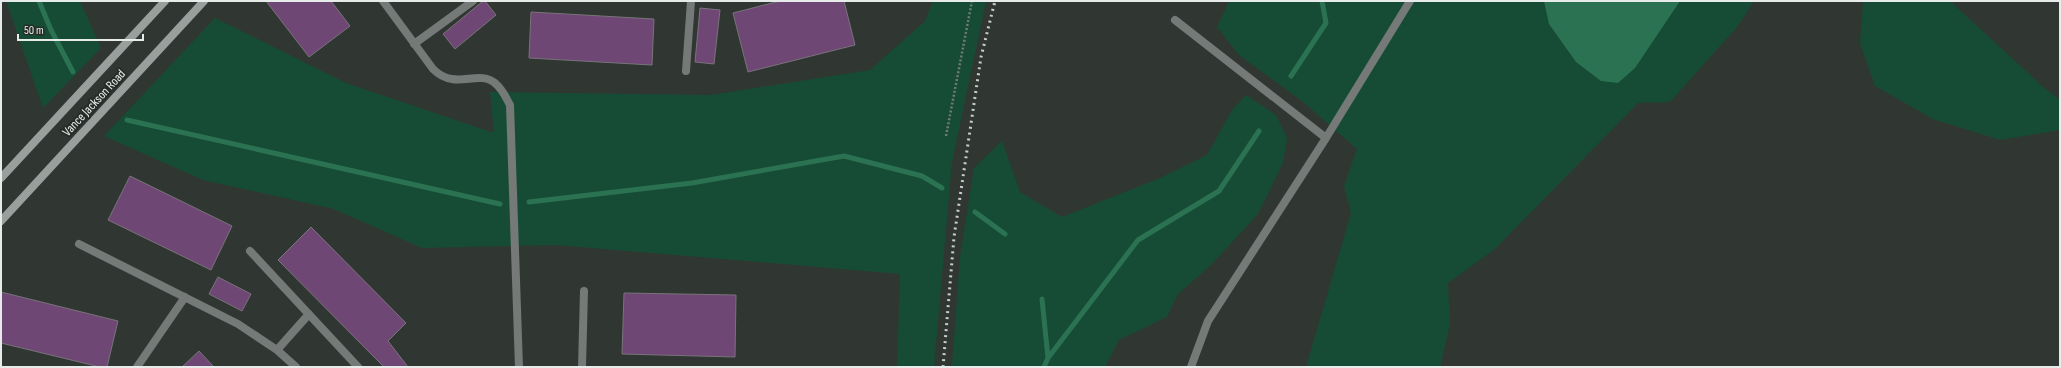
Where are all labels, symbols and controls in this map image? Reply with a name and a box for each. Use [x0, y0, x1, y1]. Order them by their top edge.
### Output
scale bar [18, 16, 143, 42]
text: 50 m [24, 23, 44, 38]
street label: Vance Jackson Road [59, 66, 129, 140]

